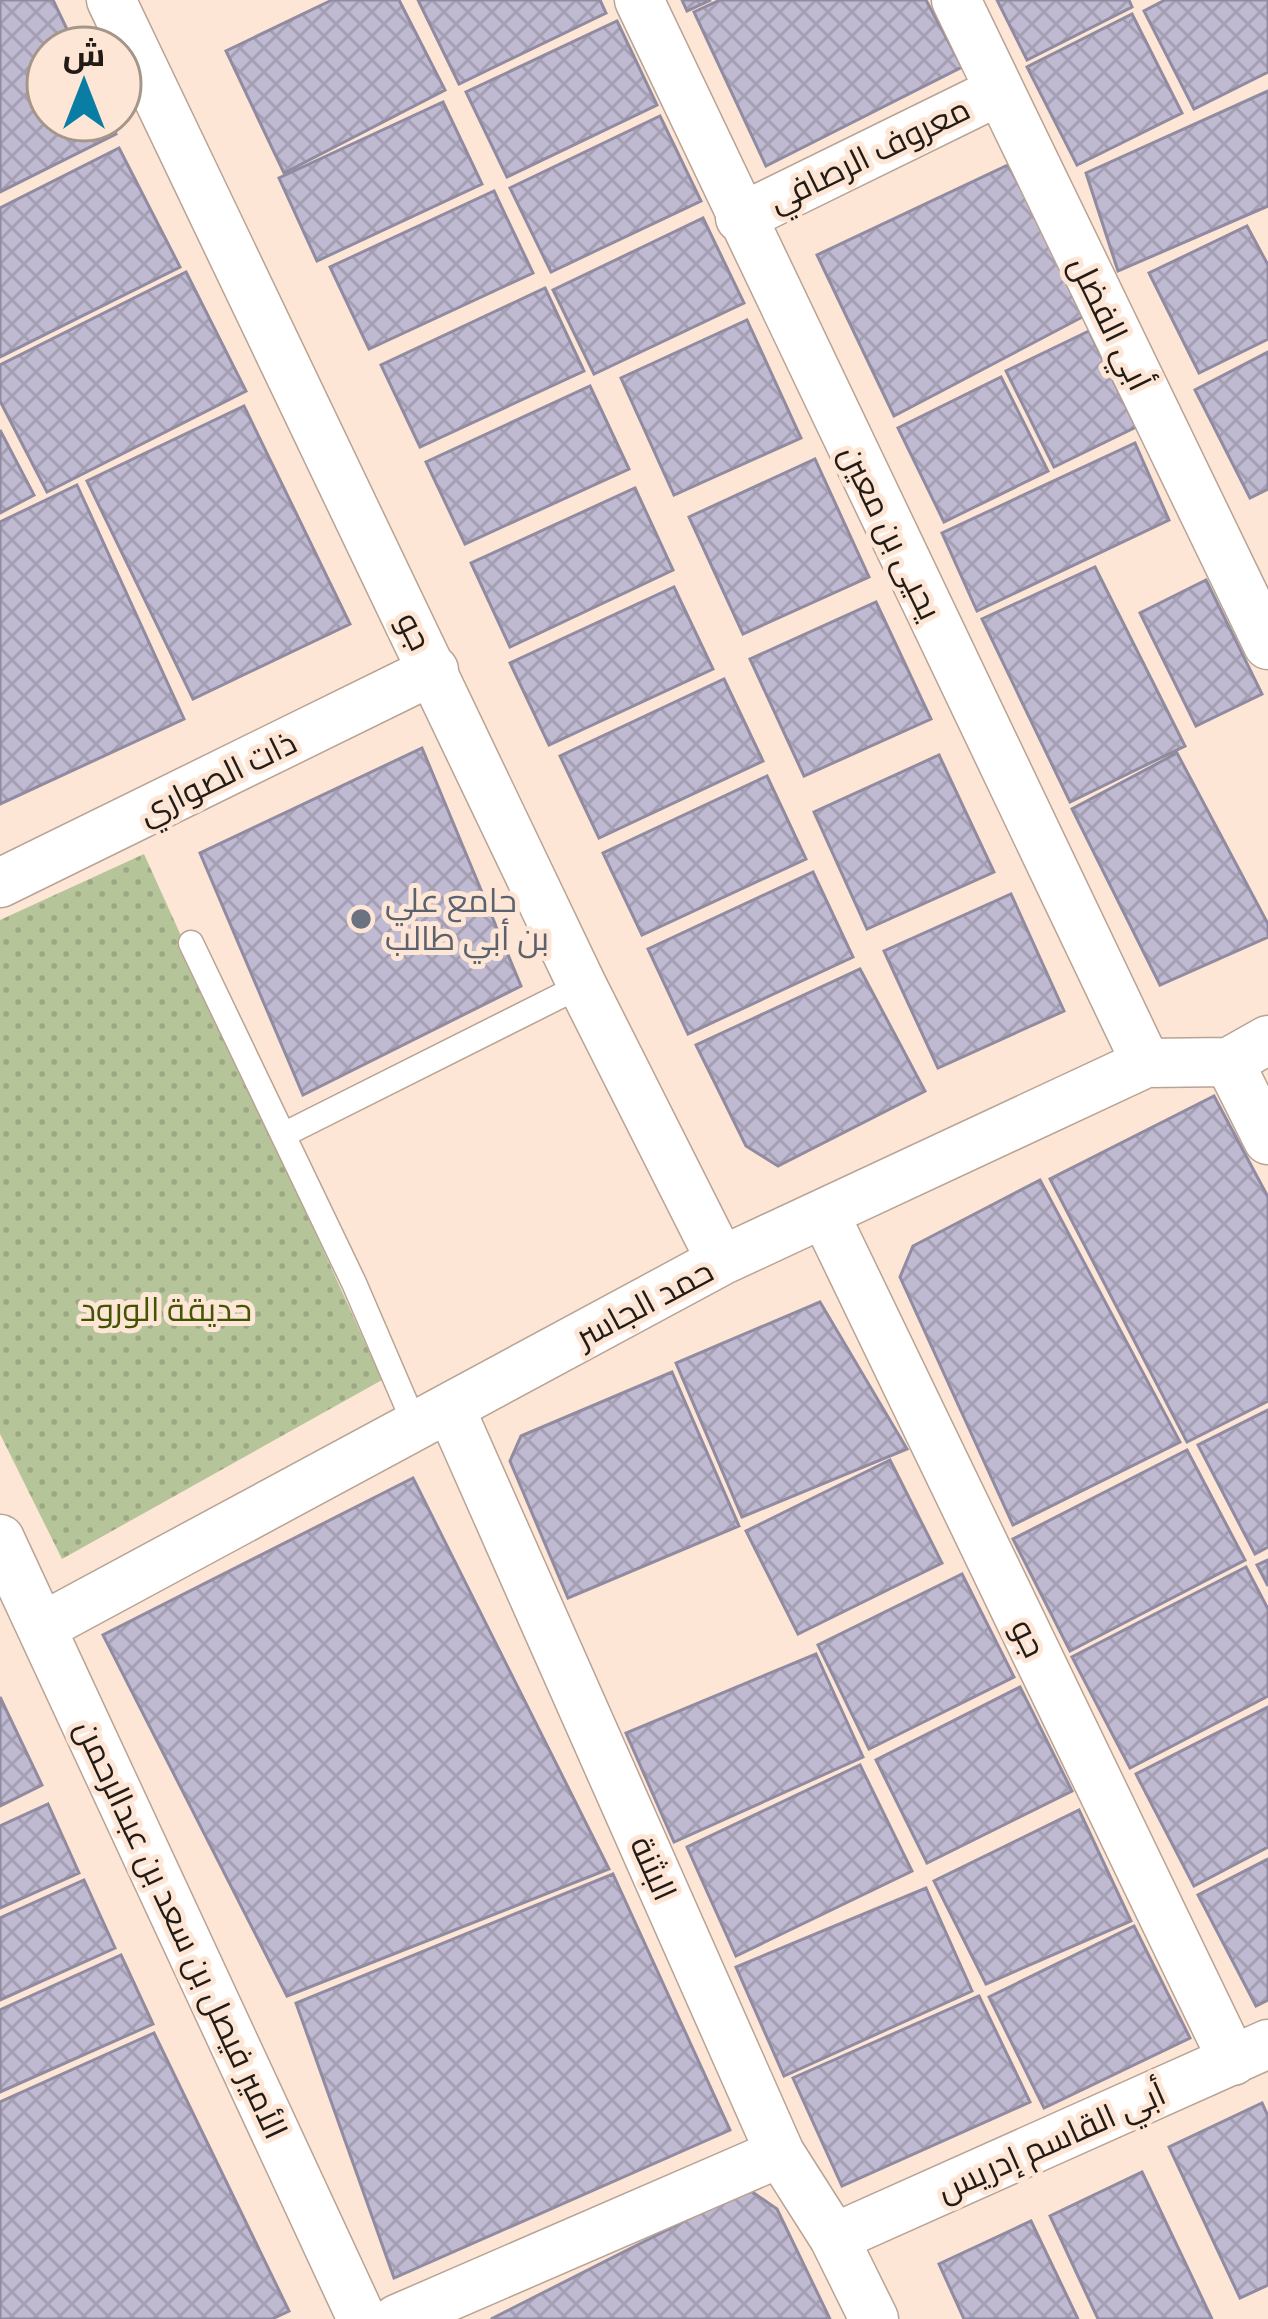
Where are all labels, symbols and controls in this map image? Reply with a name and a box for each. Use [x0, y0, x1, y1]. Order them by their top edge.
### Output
north arrow [24, 24, 144, 144]
text: ش [63, 32, 105, 76]
street label: معروف الرصافي [761, 86, 979, 225]
street label: أبي الفضل [1056, 248, 1162, 399]
street label: يحيى بن معين [830, 437, 952, 627]
street label: جو [387, 605, 443, 657]
street label: ذات الصواري [131, 720, 305, 838]
place label: جامع علي بن أبي طالب [385, 878, 549, 964]
marker: جامع علي بن أبي طالب [348, 906, 374, 932]
street label: حمد الجاسر [566, 1248, 721, 1359]
park label: حديقة الورود [80, 1287, 252, 1331]
street label: جو [1001, 1612, 1057, 1664]
street label: الأمير فيصل بن سعد بن عبدالرحمن [65, 1712, 299, 2146]
street label: البثنة [620, 1829, 688, 1907]
street label: أبي القاسم إدريس [930, 2071, 1174, 2215]

